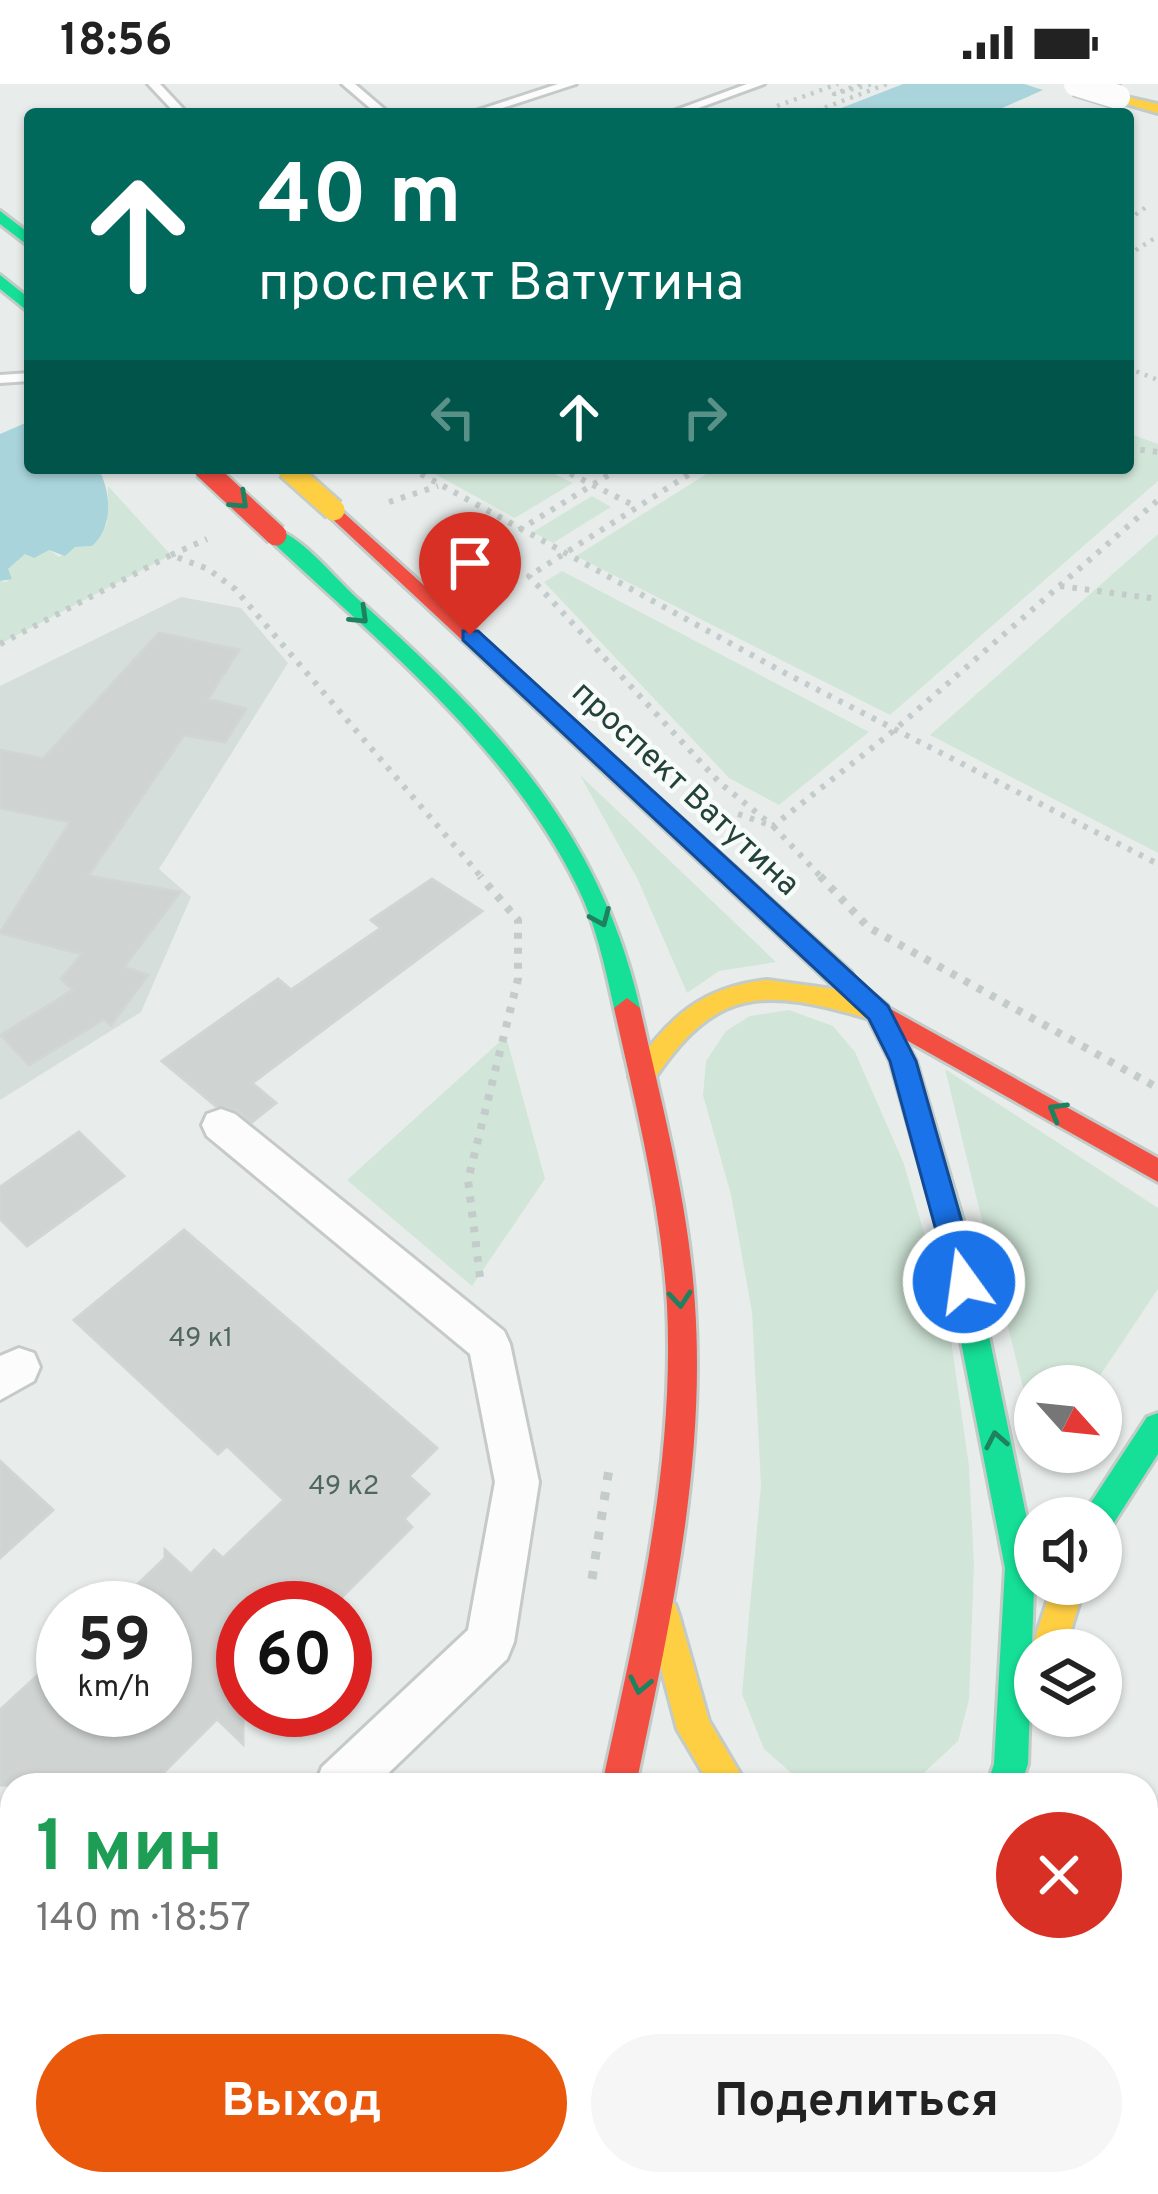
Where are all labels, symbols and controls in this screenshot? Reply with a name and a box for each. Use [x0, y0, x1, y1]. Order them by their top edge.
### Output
text: 18:56 [60, 14, 172, 71]
text: 40 m [258, 147, 462, 253]
icon: ahead [60, 156, 216, 312]
text: проспект Ватутина [258, 251, 744, 320]
icon: left [420, 384, 486, 450]
icon: ahead [546, 384, 612, 450]
icon: right [672, 384, 738, 450]
one-way arrow [226, 487, 247, 509]
pin [419, 512, 521, 635]
icon: arrive [437, 530, 503, 596]
one-way arrow [346, 602, 368, 624]
street label: проспект Ватутина [561, 673, 807, 907]
one-way arrow [587, 906, 611, 927]
one-way arrow [1048, 1103, 1070, 1126]
position arrow [901, 1219, 1027, 1345]
one-way arrow [666, 1290, 692, 1309]
house number: 49 к1 [169, 1322, 233, 1356]
north arrow [1014, 1365, 1122, 1473]
map controls [1014, 1365, 1122, 1737]
one-way arrow [984, 1430, 1010, 1450]
house number: 49 к2 [309, 1470, 379, 1504]
button: sound [1014, 1497, 1122, 1605]
speed limit sign: 60 [216, 1581, 372, 1737]
text: 59 [77, 1606, 151, 1682]
button: layers [1014, 1629, 1122, 1737]
text: km/h [78, 1670, 150, 1707]
one-way arrow [628, 1675, 653, 1695]
text: 1 мин [36, 1805, 223, 1897]
button: close [996, 1812, 1122, 1938]
text: 140 m · 18:57 [36, 1896, 251, 1945]
button: Выход [36, 2034, 567, 2172]
button: Поделиться [591, 2034, 1122, 2172]

